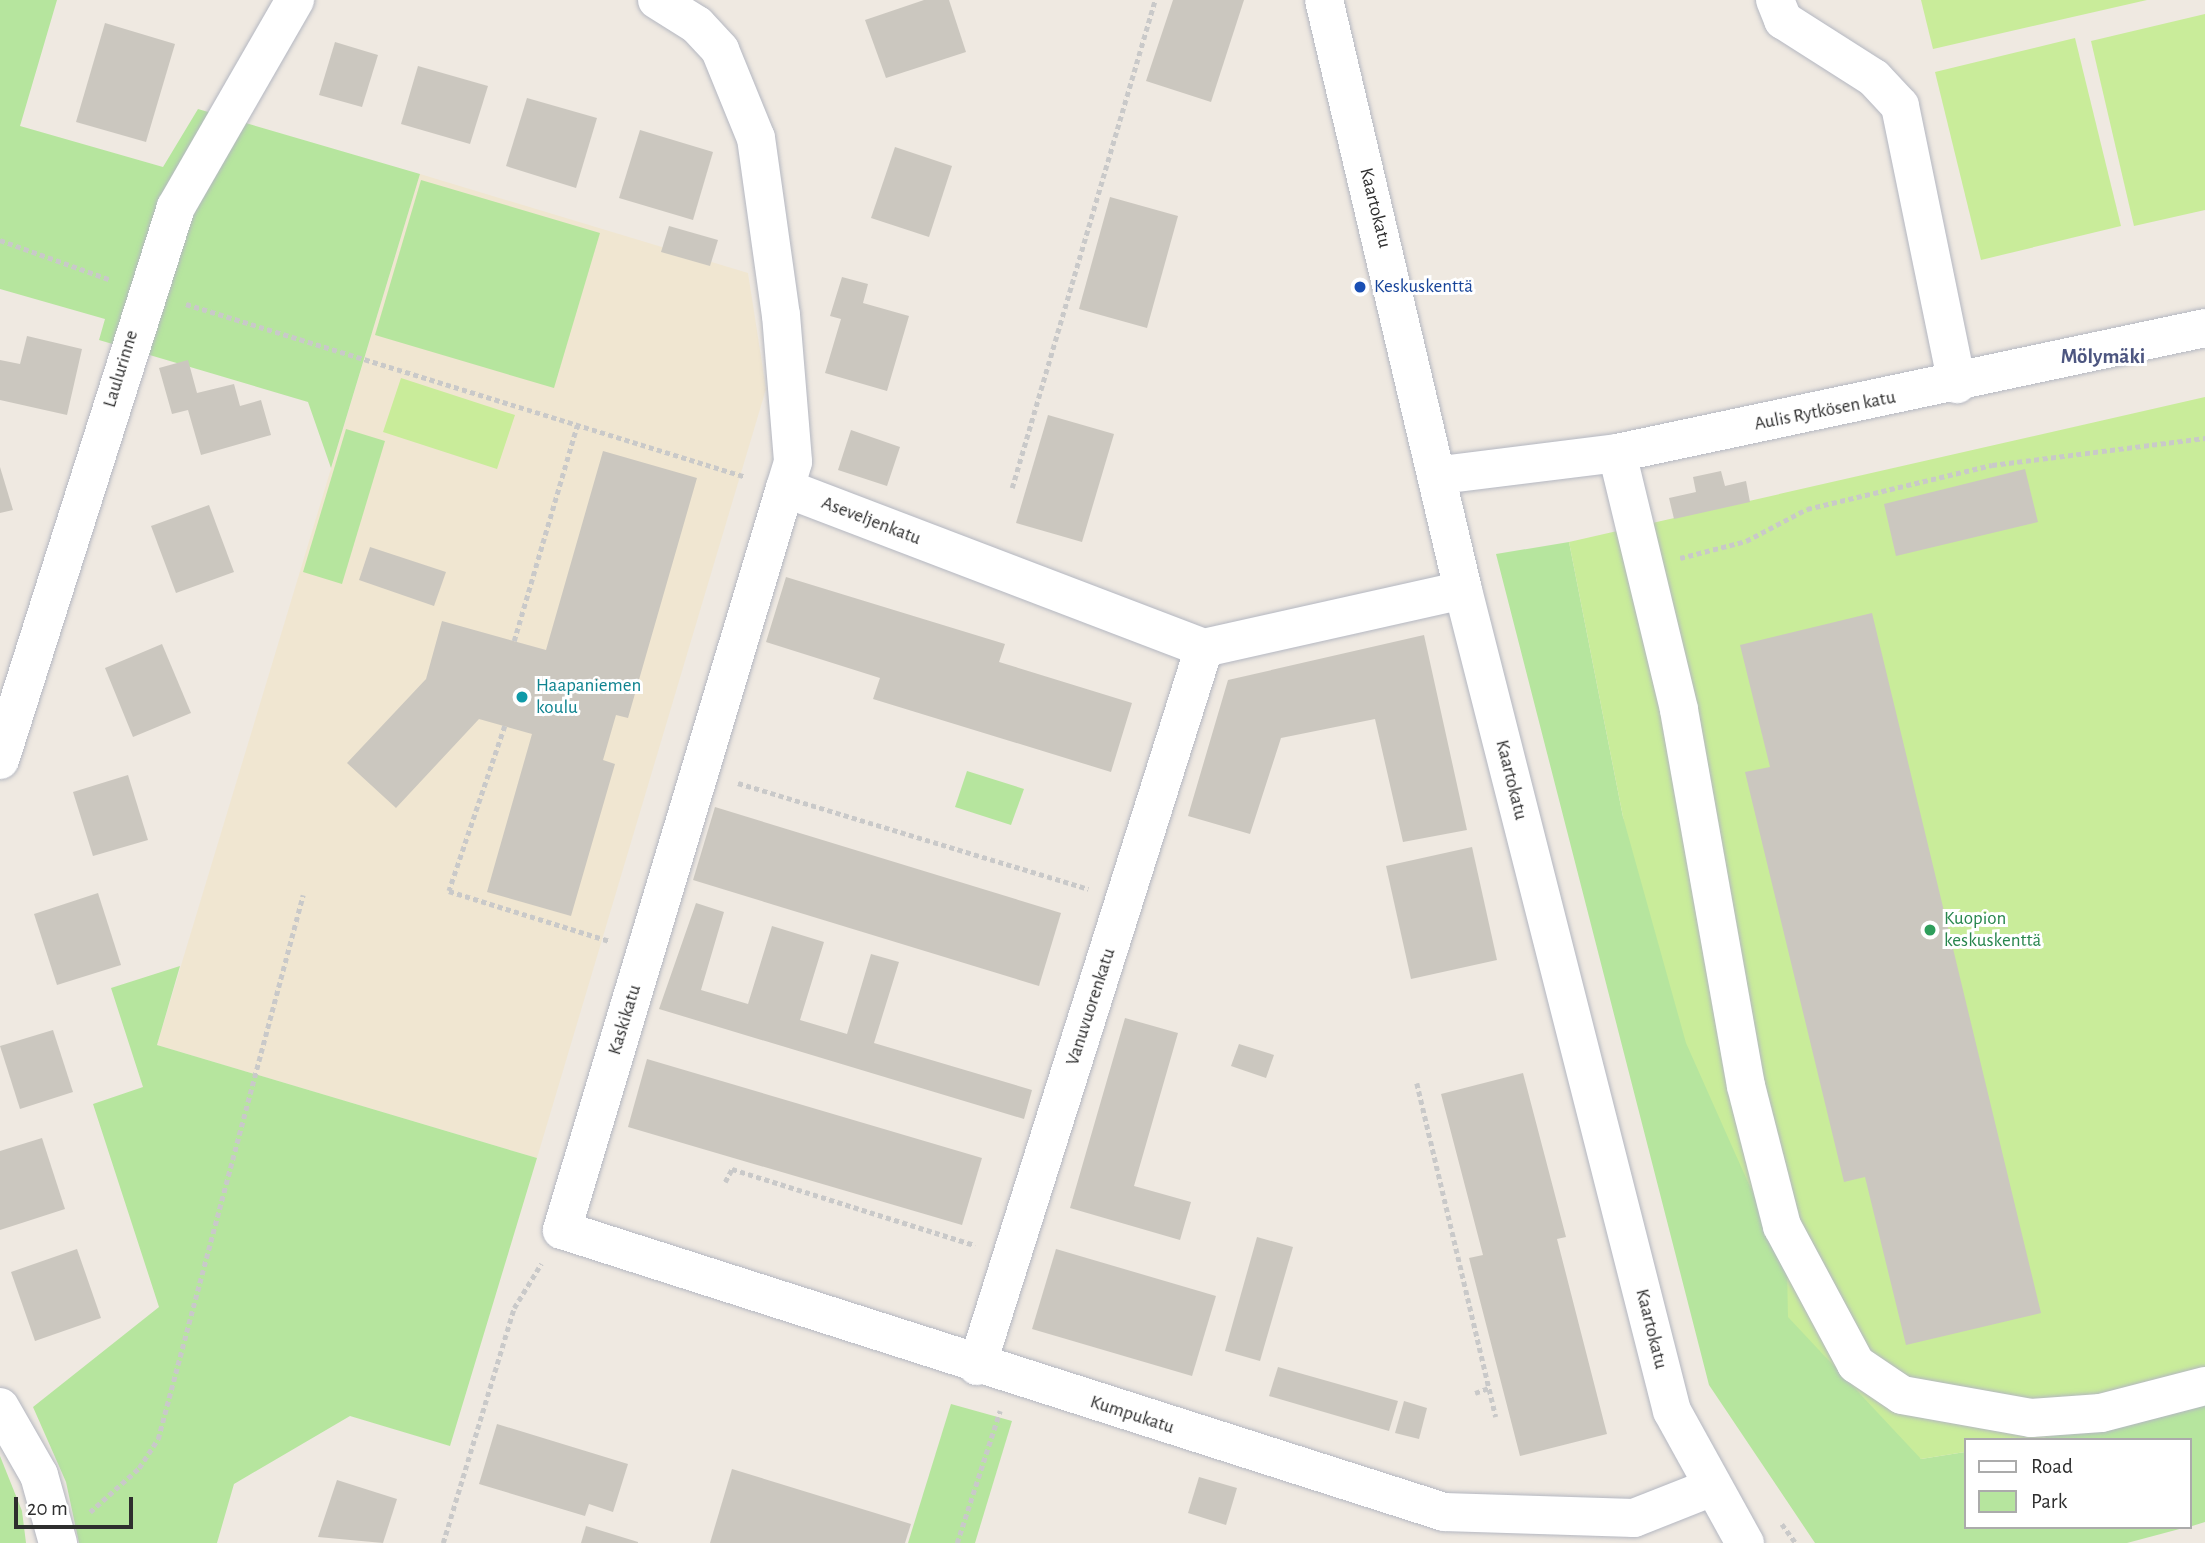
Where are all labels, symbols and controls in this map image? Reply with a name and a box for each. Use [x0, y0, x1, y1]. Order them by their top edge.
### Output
street label: Kaartokatu [1354, 166, 1396, 250]
place label: Keskuskenttä [1374, 276, 1473, 298]
marker: Keskuskenttä [1352, 279, 1368, 295]
street label: Laulurinne [98, 328, 144, 410]
district label: Mölymäki [2061, 344, 2145, 370]
street label: Aulis Rytkösen katu [1752, 386, 1898, 436]
street label: Aseveljenkatu [818, 492, 924, 550]
place label: Haapaniemen koulu [536, 675, 641, 719]
marker: Haapaniemen koulu [514, 689, 530, 705]
street label: Kaartokatu [1490, 738, 1532, 822]
place label: Kuopion keskuskenttä [1944, 908, 2041, 952]
marker: Kuopion keskuskenttä [1922, 922, 1938, 938]
street label: Vanuvuorenkatu [1061, 946, 1121, 1068]
street label: Kaskikatu [604, 982, 646, 1058]
street label: Kaartokatu [1630, 1287, 1672, 1371]
street label: Kumpukatu [1087, 1391, 1177, 1439]
legend [1964, 1438, 2191, 1529]
text: Road [2031, 1456, 2073, 1477]
scale bar [18, 1484, 136, 1528]
text: Park [2031, 1491, 2067, 1512]
text: 20 m [27, 1498, 68, 1519]

